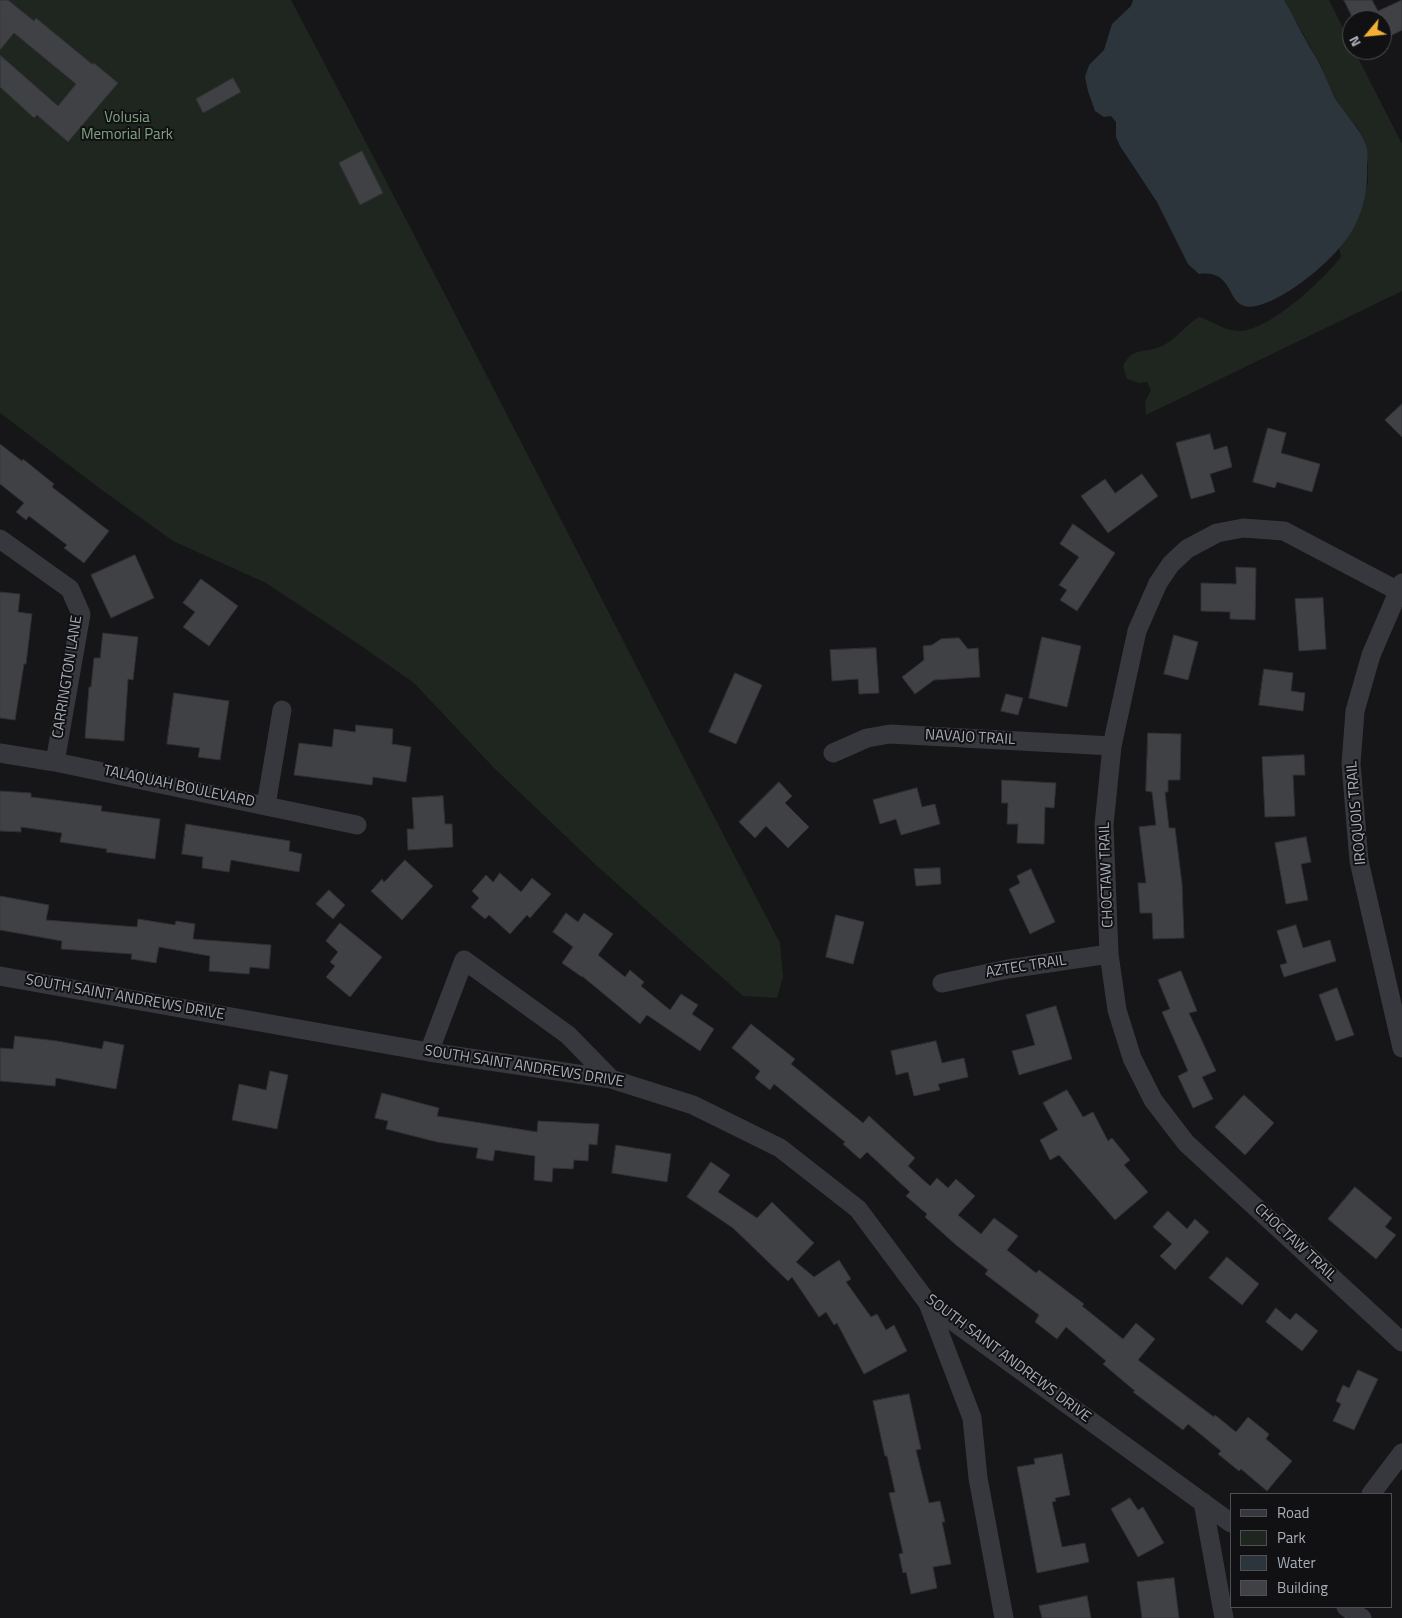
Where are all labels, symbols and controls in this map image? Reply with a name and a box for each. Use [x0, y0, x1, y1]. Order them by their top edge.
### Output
north arrow [1342, 10, 1392, 60]
text: N [1343, 33, 1366, 51]
park label: Volusia Memorial Park [81, 109, 173, 144]
street label: CARRINGTON LANE [49, 614, 87, 740]
street label: NAVAJO TRAIL [924, 727, 1016, 749]
street label: IROQUOIS TRAIL [1343, 760, 1371, 866]
street label: TALAQUAH BOULEVARD [102, 762, 256, 812]
street label: CHOCTAW TRAIL [1096, 822, 1118, 928]
street label: AZTEC TRAIL [984, 952, 1068, 982]
street label: SOUTH SAINT ANDREWS DRIVE [24, 972, 226, 1024]
street label: SOUTH SAINT ANDREWS DRIVE [423, 1042, 625, 1092]
street label: CHOCTAW TRAIL [1250, 1200, 1340, 1286]
street label: SOUTH SAINT ANDREWS DRIVE [922, 1291, 1094, 1427]
legend [1230, 1493, 1392, 1608]
text: Road [1277, 1501, 1309, 1524]
text: Park [1277, 1526, 1306, 1549]
text: Water [1277, 1551, 1316, 1574]
text: Building [1277, 1576, 1328, 1599]

